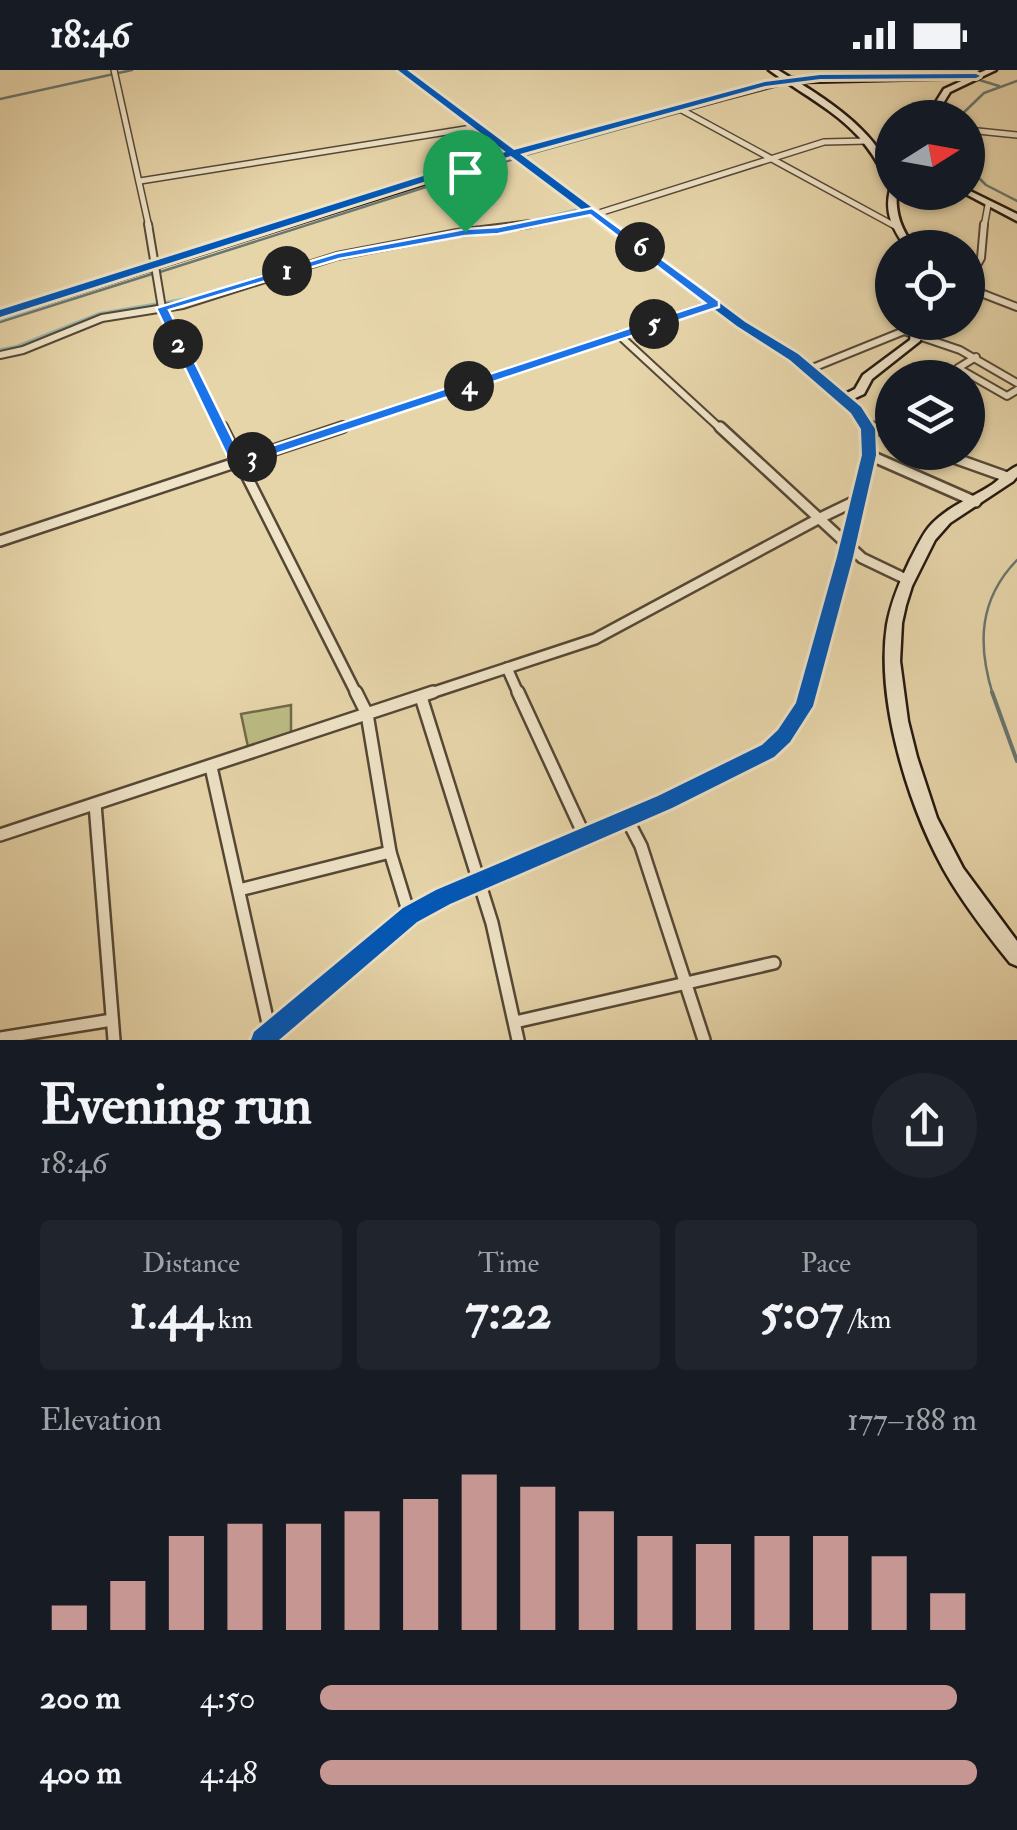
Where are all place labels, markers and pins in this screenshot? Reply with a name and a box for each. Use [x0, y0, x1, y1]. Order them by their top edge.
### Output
pin [423, 130, 508, 233]
pin: 6 [615, 222, 665, 272]
pin: 1 [262, 246, 312, 296]
pin: 5 [629, 299, 679, 349]
pin: 2 [153, 319, 203, 369]
pin: 4 [444, 361, 494, 411]
pin: 3 [227, 432, 277, 482]

